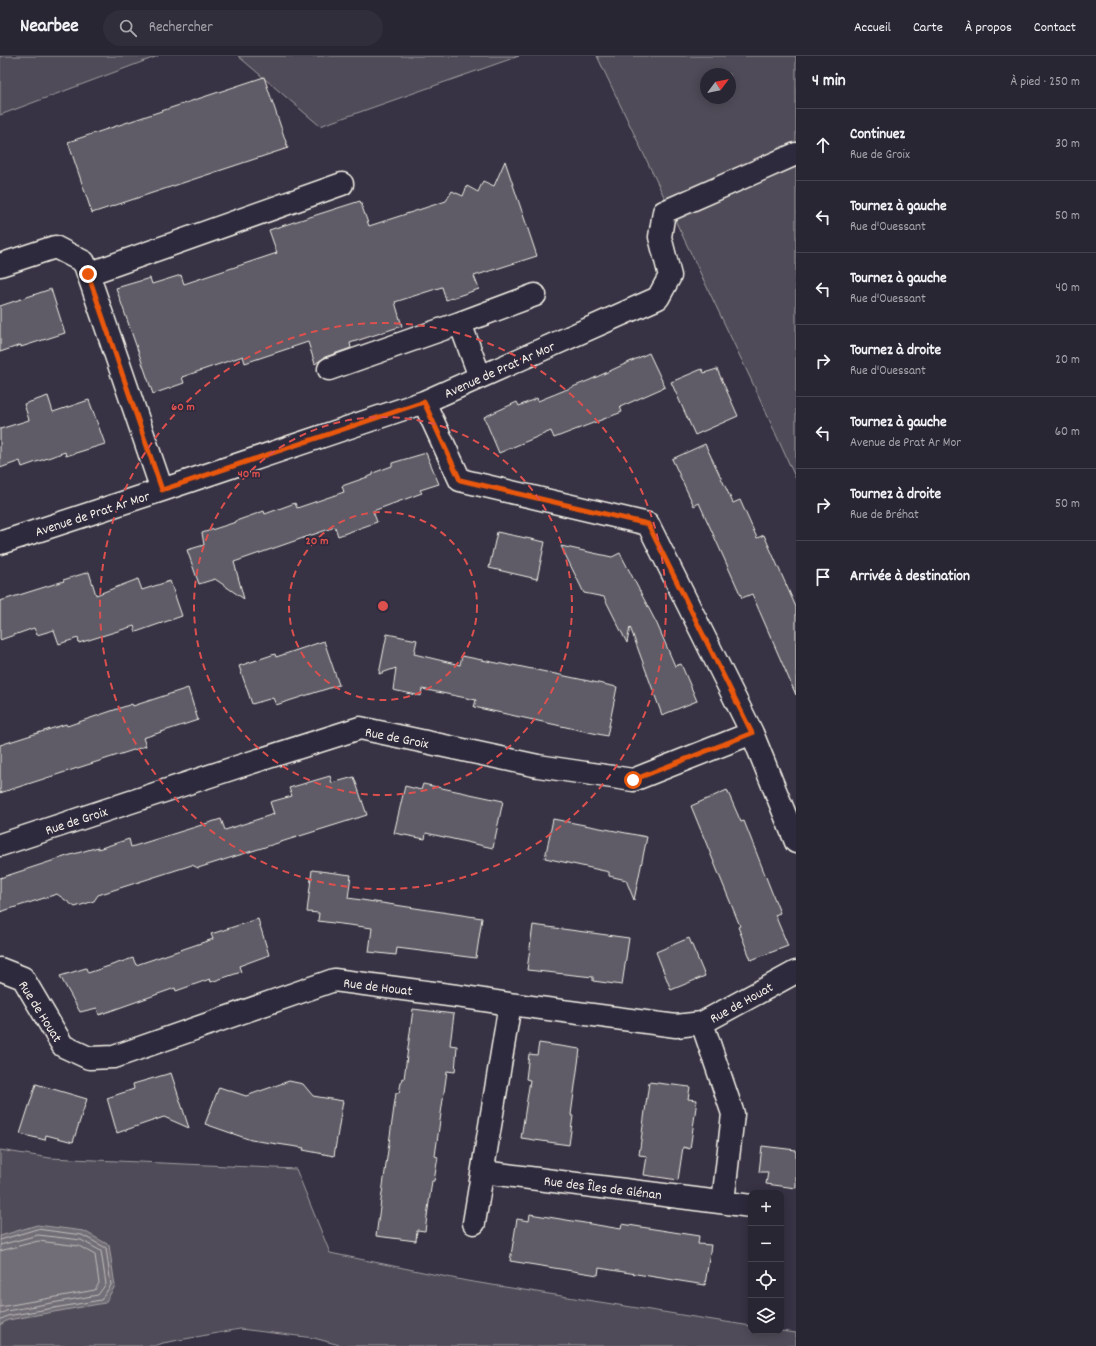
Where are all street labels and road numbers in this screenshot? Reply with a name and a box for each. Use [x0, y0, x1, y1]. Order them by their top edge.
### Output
street label: Avenue de Prat Ar Mor [441, 337, 559, 404]
street label: Avenue de Prat Ar Mor [33, 487, 153, 543]
street label: Rue de Groix [363, 723, 430, 755]
street label: Rue de Groix [43, 802, 110, 841]
street label: Rue de Houat [342, 974, 413, 1002]
street label: Rue de Houat [12, 977, 66, 1047]
street label: Rue de Houat [707, 978, 777, 1029]
street label: Rue des Îles de Glénan [543, 1172, 663, 1206]

